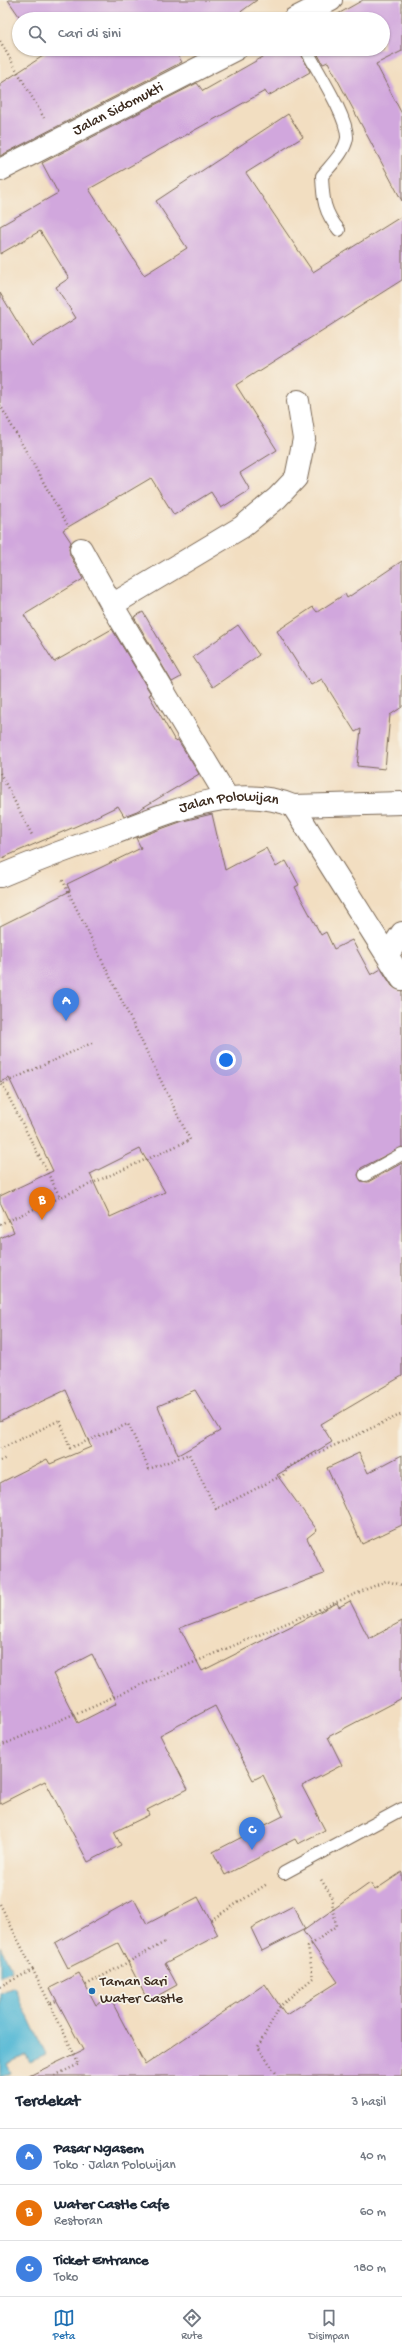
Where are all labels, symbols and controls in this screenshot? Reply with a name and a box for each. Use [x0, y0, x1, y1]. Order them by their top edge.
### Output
search box [12, 12, 390, 56]
icon: search [26, 23, 48, 45]
text: Cari di sini [58, 25, 121, 43]
street label: Jalan Sidomukti [70, 79, 167, 140]
street label: Jalan Polowijan [177, 788, 281, 818]
pin: A [53, 988, 79, 1021]
your location [216, 1050, 236, 1070]
pin: B [29, 1187, 55, 1220]
pin: C [239, 1817, 265, 1850]
place label: Taman Sari Water Castle [99, 1973, 183, 2008]
marker: Taman Sari Water Castle [87, 1986, 97, 1996]
text: Terdekat [16, 2092, 80, 2112]
text: 3 hasil [352, 2095, 386, 2110]
text: Pasar Ngasem [54, 2140, 144, 2158]
text: A [25, 2149, 33, 2164]
text: 40 m [360, 2149, 386, 2164]
text: Toko · Jalan Polowijan [54, 2158, 176, 2173]
text: Water Castle Cafe [54, 2196, 169, 2214]
text: B [26, 2205, 32, 2220]
text: 60 m [360, 2205, 386, 2220]
text: Restoran [54, 2214, 102, 2229]
text: Ticket Entrance [54, 2252, 148, 2270]
text: C [25, 2261, 33, 2276]
text: 180 m [354, 2261, 386, 2276]
text: Toko [54, 2270, 78, 2285]
tab: Peta [53, 2307, 75, 2343]
tab: Rute [181, 2307, 203, 2343]
tab: Disimpan [309, 2307, 349, 2343]

